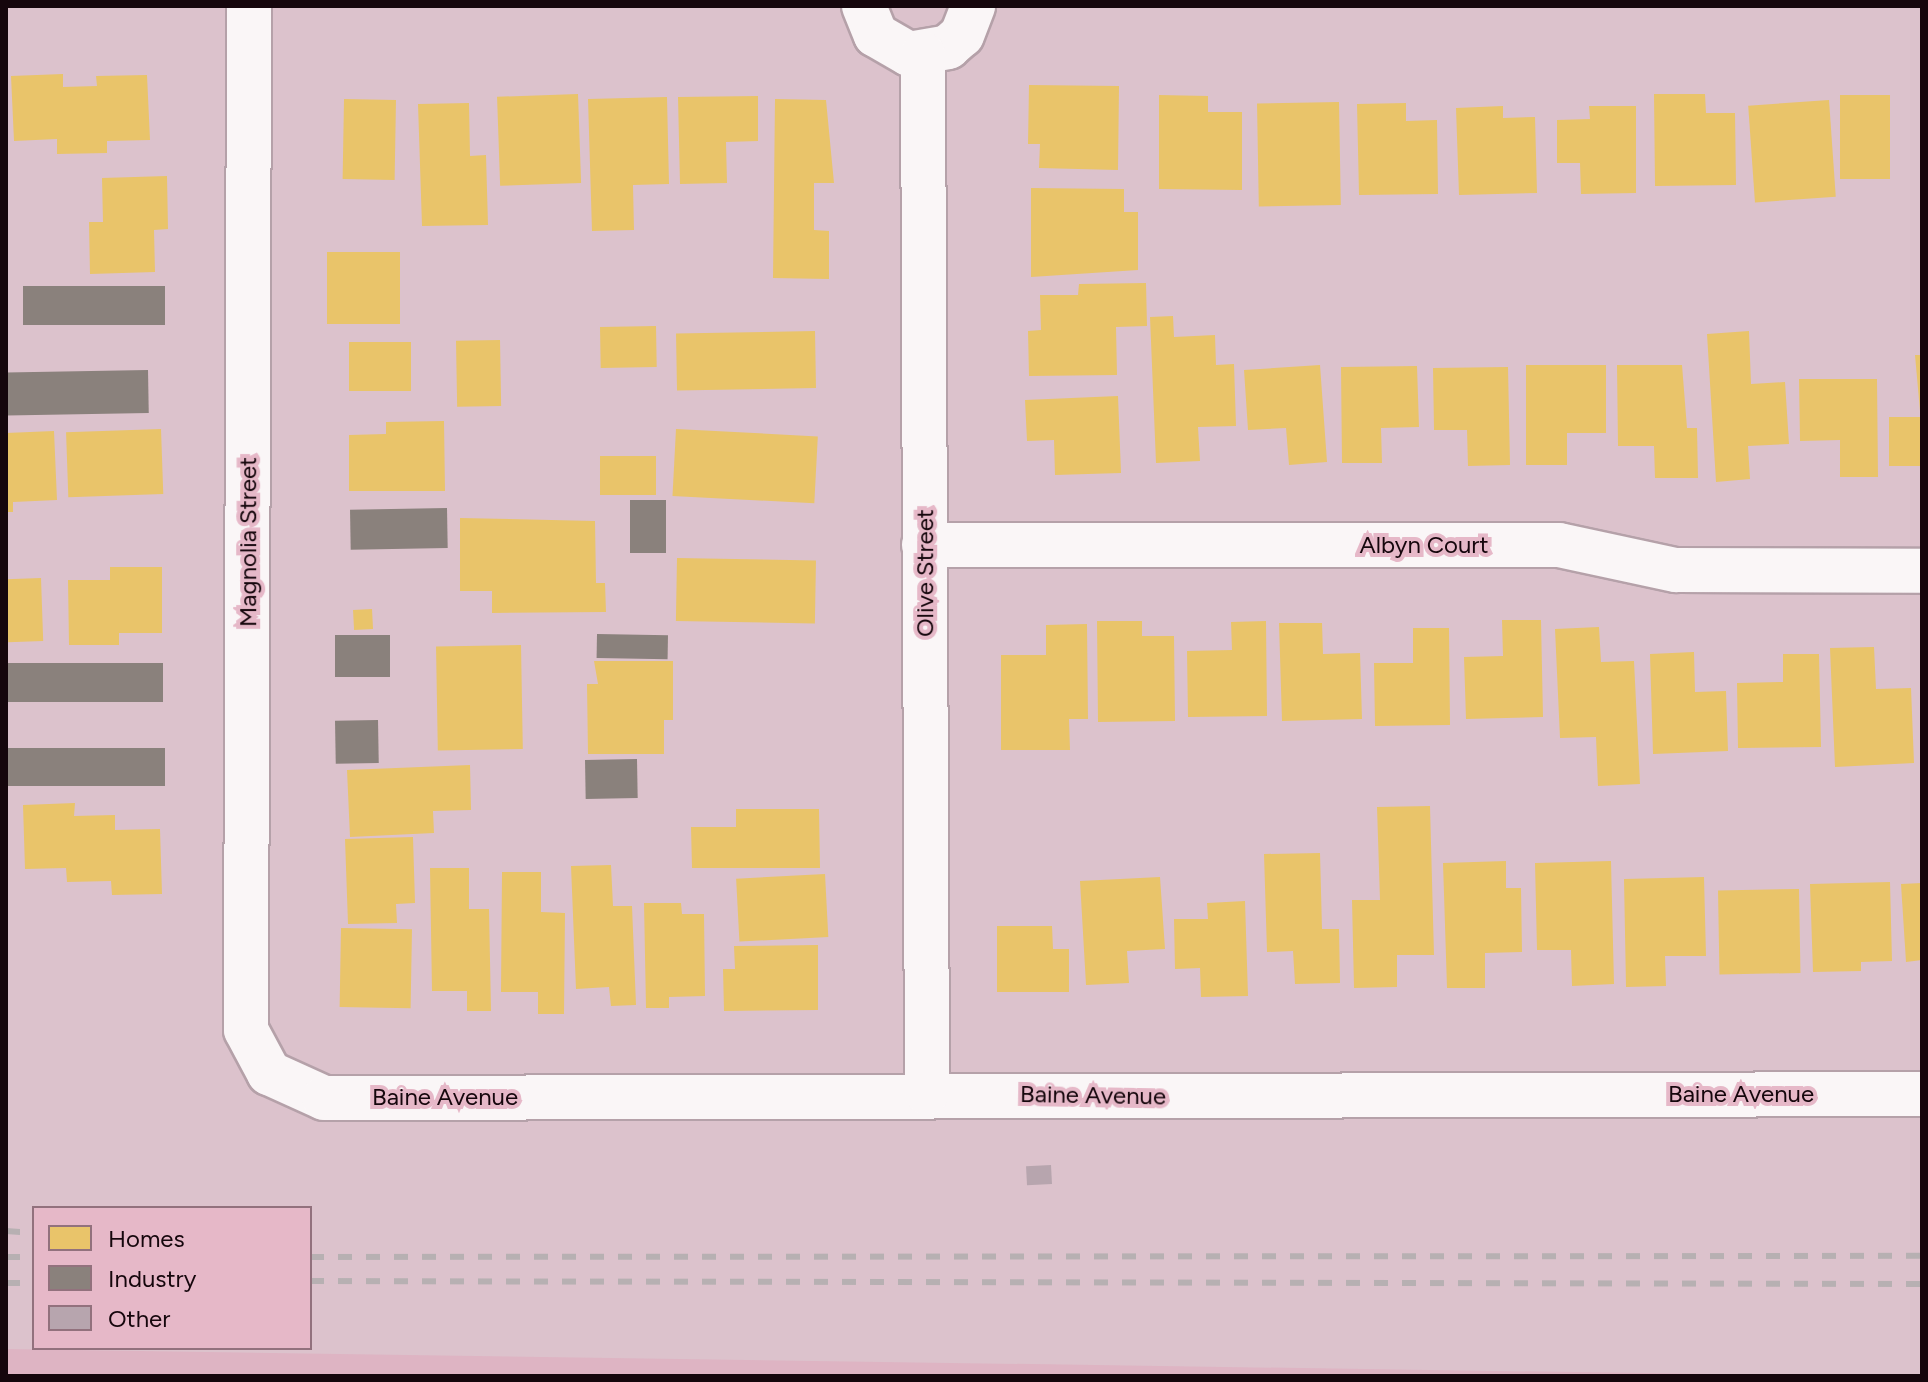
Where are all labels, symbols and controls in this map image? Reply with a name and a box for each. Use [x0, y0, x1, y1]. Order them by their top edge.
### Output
street label: Magnolia Street [234, 457, 262, 627]
street label: Olive Street [911, 509, 939, 637]
street label: Albyn Court [1359, 531, 1489, 559]
street label: Baine Avenue [1020, 1079, 1166, 1111]
street label: Baine Avenue [1668, 1080, 1814, 1108]
street label: Baine Avenue [372, 1083, 518, 1111]
legend [32, 1206, 312, 1350]
text: Homes [108, 1224, 185, 1253]
text: Industry [108, 1264, 196, 1293]
text: Other [108, 1304, 170, 1333]

